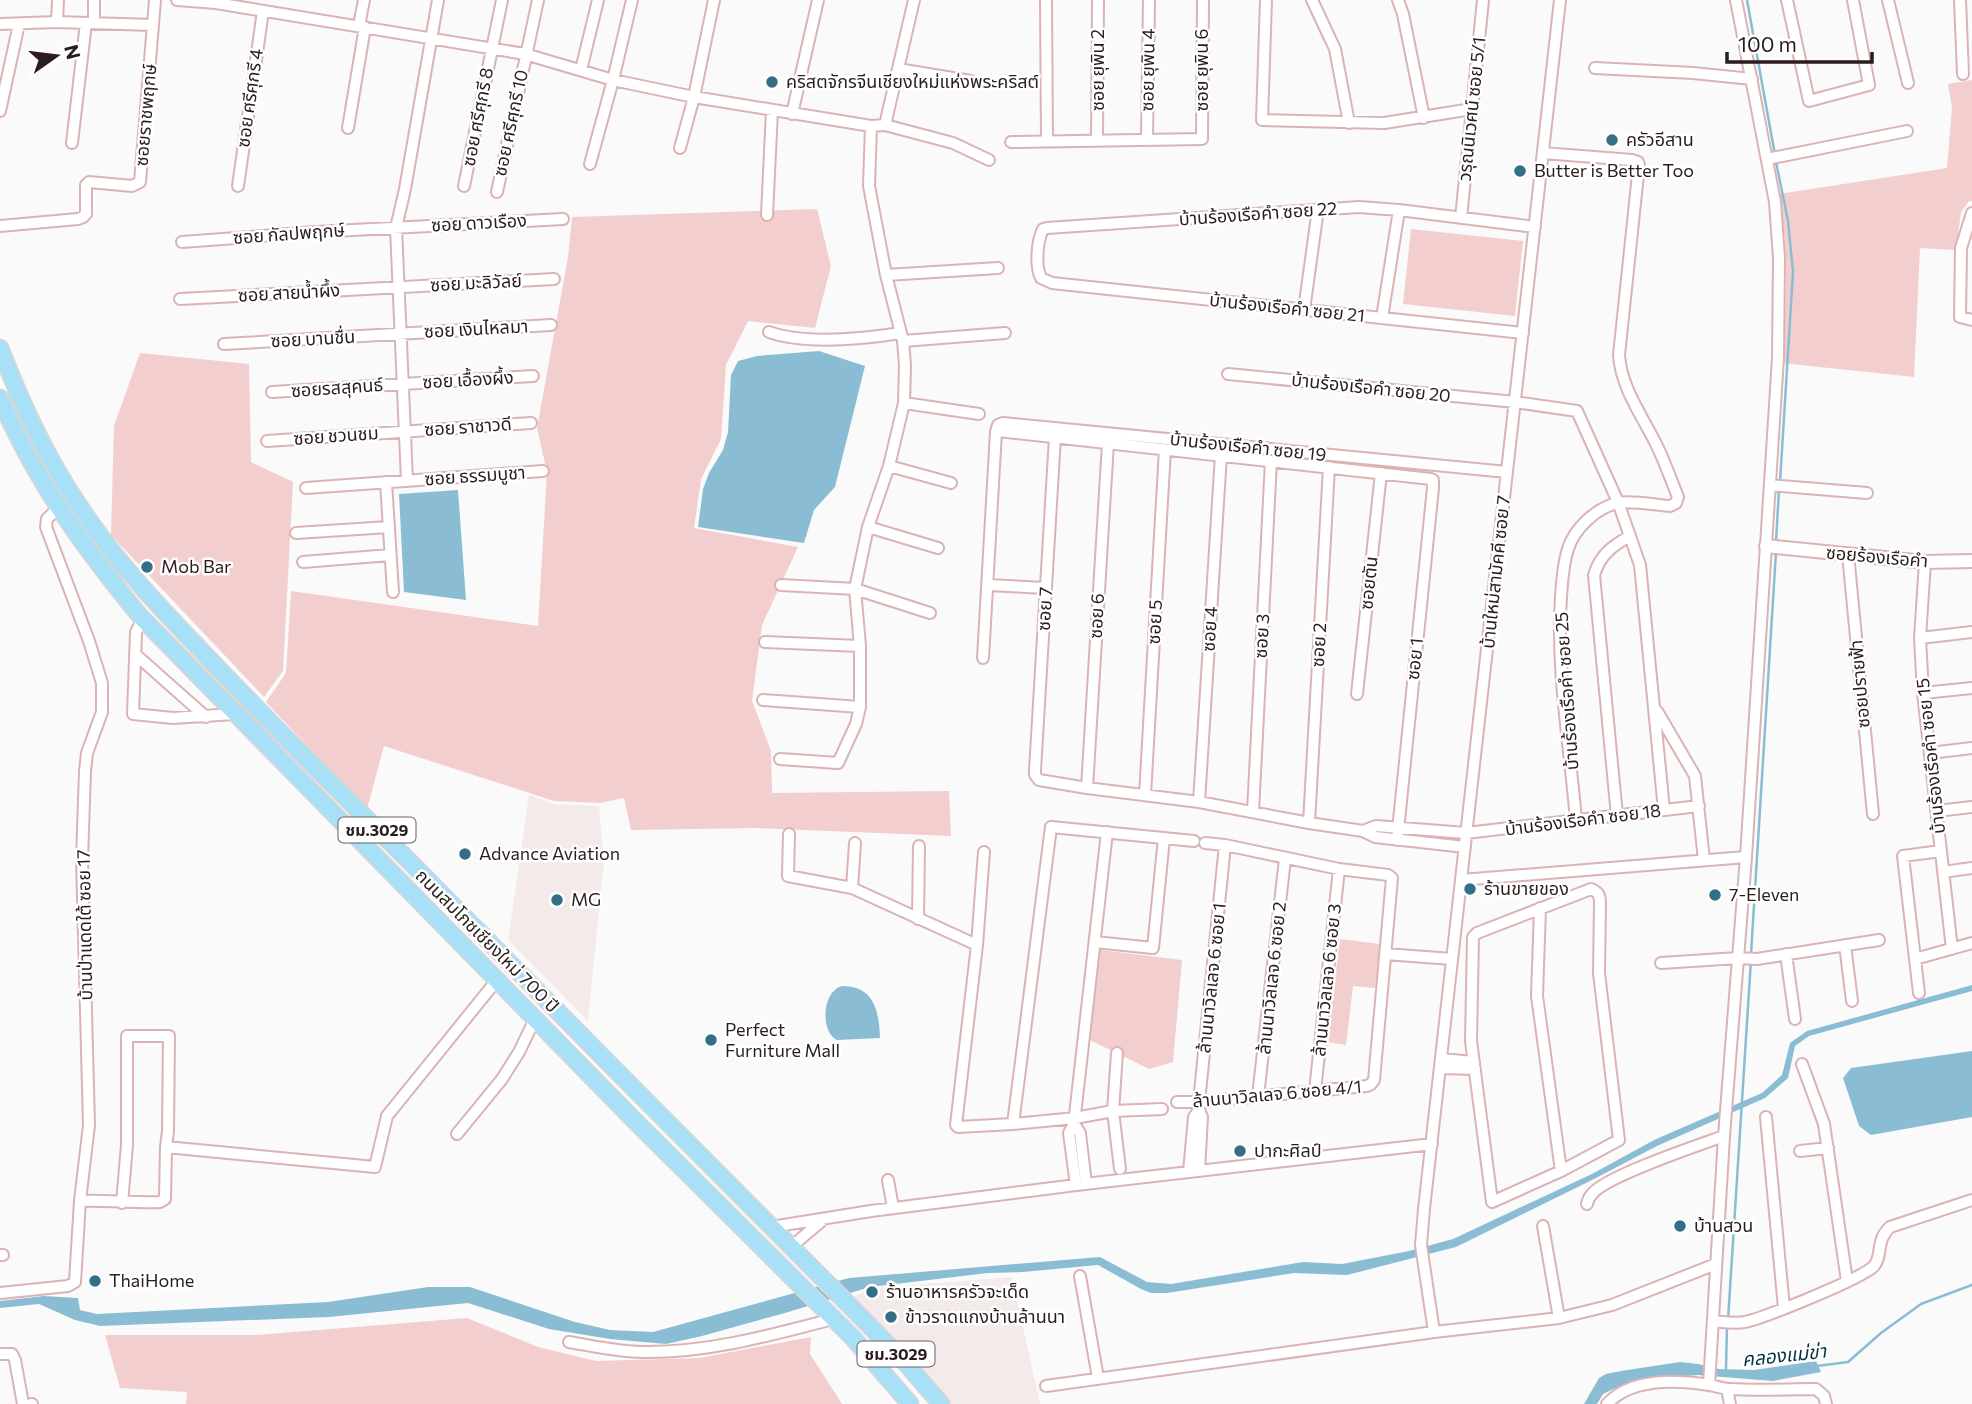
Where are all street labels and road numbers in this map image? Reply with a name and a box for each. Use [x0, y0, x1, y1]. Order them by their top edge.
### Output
street label: ซอย ยุพิน 4 [1135, 28, 1160, 112]
street label: ซอย ยุพิน 6 [1190, 28, 1213, 112]
street label: ซอย ยุพิน 2 [1086, 29, 1109, 111]
street label: วรุณนิเวศน์ ซอย 5/1 [1452, 36, 1491, 182]
street label: ซอย ศรีศุกรี 4 [231, 47, 268, 149]
street label: ซอยราชพฤกษ์ [130, 63, 160, 167]
street label: ซอย ศรีศุกรี 8 [457, 66, 498, 168]
street label: ซอย ศรีศุกรี 10 [488, 68, 533, 178]
street label: บ้านร้องเรือคำ ซอย 22 [1178, 197, 1338, 230]
street label: ซอย ดาวเรือง [431, 209, 527, 235]
street label: ซอย กัลปพฤกษ์ [232, 218, 346, 248]
street label: ซอย มะลิวัลย์ [430, 269, 522, 295]
street label: ซอย สายน้ำผึ้ง [237, 277, 341, 306]
street label: บ้านร้องเรือคำ ซอย 21 [1208, 288, 1366, 326]
street label: ซอย เงินไหลมา [423, 314, 529, 342]
street label: ซอย บานชื่น [270, 324, 356, 351]
street label: ซอย เอื้องผึ้ง [422, 365, 514, 392]
street label: บ้านร้องเรือคำ ซอย 20 [1290, 368, 1452, 406]
street label: ซอยรสสุคนธ์ [290, 373, 384, 402]
street label: ซอย ราชาวดี [423, 412, 512, 440]
street label: ซอย ชวนชม [293, 421, 379, 449]
street label: บ้านร้องเรือคำ ซอย 19 [1169, 427, 1327, 465]
street label: ซอย ธรรมบูชา [424, 461, 526, 491]
street label: บ้านใหม่สามัคคี ซอย 7 [1476, 494, 1514, 650]
street label: ซอยร้องเรือคำ [1825, 541, 1929, 571]
street label: ซอยตัน [1354, 555, 1382, 611]
street label: ซอย 7 [1032, 586, 1056, 631]
street label: ซอย 6 [1084, 593, 1108, 639]
street label: ซอย 5 [1142, 599, 1166, 645]
street label: ซอย 4 [1196, 605, 1222, 652]
street label: บ้านร้องเรือคำ ซอย 25 [1549, 611, 1583, 771]
street label: ซอย 3 [1249, 613, 1273, 659]
street label: ซอย 2 [1306, 622, 1330, 668]
street label: ซอย 1 [1401, 637, 1427, 681]
street label: ซอยปรายฟ้า [1844, 639, 1874, 729]
street label: บ้านร้องเรือคำ ซอย 15 [1911, 677, 1949, 835]
street label: บ้านร้องเรือคำ ซอย 18 [1504, 799, 1662, 840]
road number: ชม.3029 [338, 818, 416, 842]
street label: บ้านป่าแดดใต้ ซอย 17 [72, 849, 96, 1001]
street label: ถนนสมโภชเชียงใหม่ 700 ปี [412, 864, 564, 1016]
street label: ล้านนาวิลเลจ 6 ซอย 2 [1252, 900, 1290, 1055]
street label: ล้านนาวิลเลจ 6 ซอย 1 [1192, 902, 1230, 1054]
street label: ล้านนาวิลเลจ 6 ซอย 3 [1307, 902, 1345, 1057]
street label: ล้านนาวิลเลจ 6 ซอย 4/1 [1191, 1075, 1362, 1111]
road number: ชม.3029 [858, 1342, 934, 1366]

